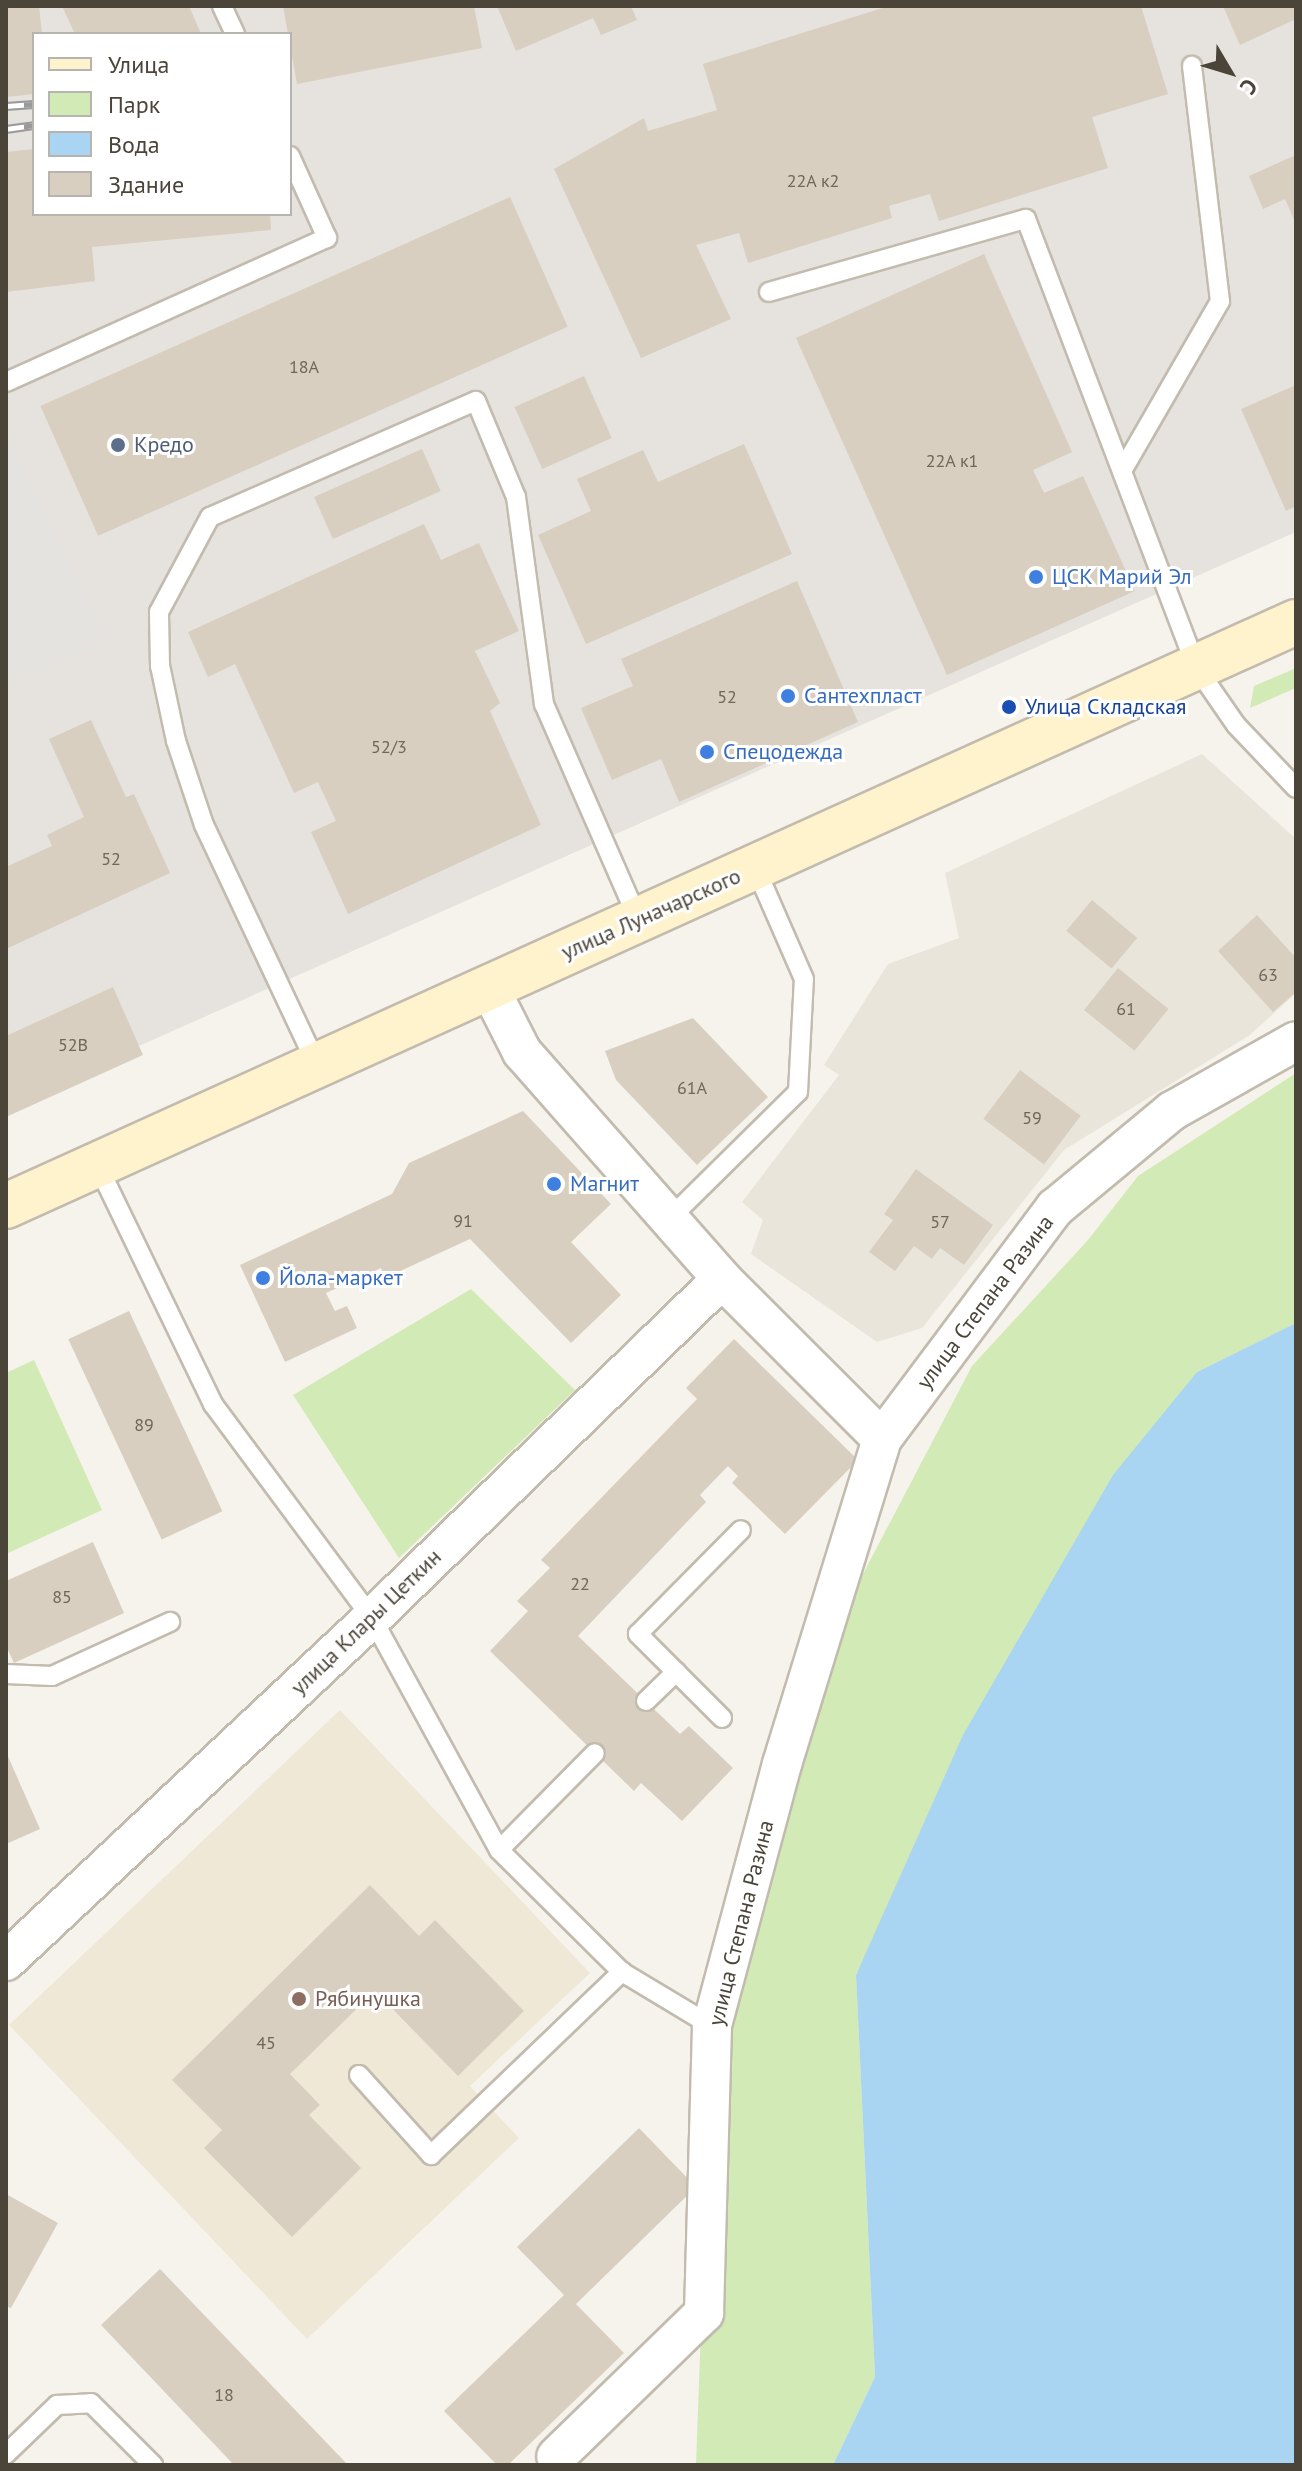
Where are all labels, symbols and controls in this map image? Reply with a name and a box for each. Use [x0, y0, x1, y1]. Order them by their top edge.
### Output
legend [32, 32, 292, 216]
north arrow [1190, 32, 1270, 112]
text: Улица [108, 49, 169, 80]
text: С [1234, 73, 1264, 100]
text: Парк [108, 89, 160, 120]
text: Вода [108, 129, 160, 160]
text: Здание [108, 169, 184, 200]
house number: 22А к2 [786, 170, 840, 192]
house number: 18А [289, 356, 319, 378]
place label: Кредо [134, 432, 194, 458]
marker: Кредо [109, 436, 127, 454]
house number: 22А к1 [925, 450, 979, 472]
place label: ЦСК Марий Эл [1052, 564, 1192, 590]
marker: ЦСК Марий Эл [1027, 568, 1045, 586]
place label: Сантехпласт [804, 683, 922, 709]
house number: 52 [717, 686, 737, 708]
marker: Сантехпласт [779, 687, 797, 705]
place label: Улица Складская [1025, 694, 1187, 720]
marker: Улица Складская [1000, 698, 1018, 716]
house number: 52/3 [371, 736, 407, 758]
place label: Спецодежда [723, 739, 843, 765]
marker: Спецодежда [698, 743, 716, 761]
house number: 52 [101, 848, 121, 870]
street label: улица Луначарского [557, 863, 745, 965]
house number: 63 [1258, 964, 1278, 986]
house number: 61 [1116, 998, 1136, 1020]
house number: 52В [58, 1034, 88, 1056]
house number: 61А [677, 1077, 707, 1099]
house number: 59 [1022, 1107, 1042, 1129]
place label: Магнит [570, 1171, 639, 1197]
marker: Магнит [545, 1175, 563, 1193]
house number: 91 [453, 1210, 473, 1232]
street label: улица Степана Разина [911, 1210, 1059, 1394]
house number: 57 [930, 1211, 950, 1233]
place label: Йола-маркет [279, 1265, 403, 1291]
marker: Йола-маркет [254, 1269, 272, 1287]
house number: 89 [134, 1414, 154, 1436]
street label: улица Клары Цеткин [285, 1544, 447, 1700]
house number: 22 [570, 1573, 590, 1595]
house number: 85 [52, 1586, 72, 1608]
street label: улица Степана Разина [703, 1817, 779, 2029]
place label: Рябинушка [315, 1986, 421, 2012]
marker: Рябинушка [290, 1990, 308, 2008]
house number: 45 [256, 2032, 276, 2054]
house number: 18 [214, 2384, 234, 2406]

